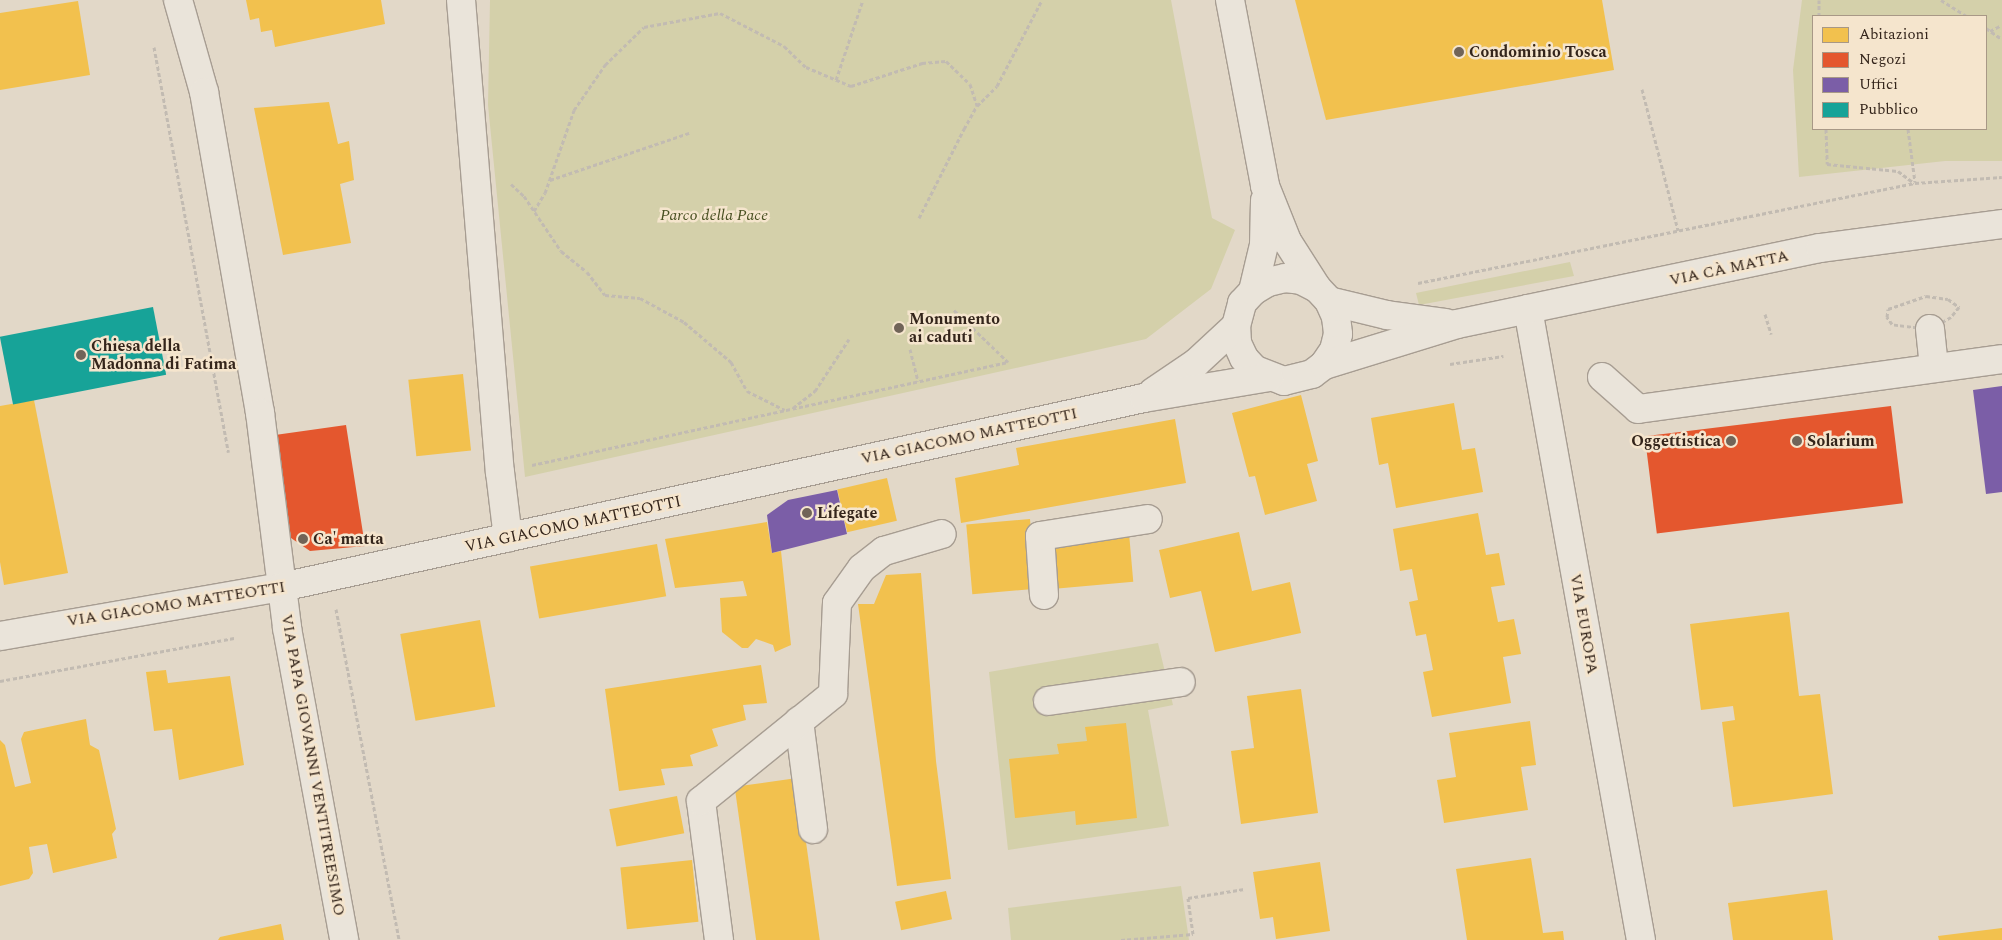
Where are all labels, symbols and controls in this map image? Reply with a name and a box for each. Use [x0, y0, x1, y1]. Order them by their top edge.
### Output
legend [1812, 15, 1987, 130]
text: Abitazioni [1859, 23, 1929, 46]
place label: Condominio Tosca [1469, 42, 1607, 62]
marker: Condominio Tosca [1453, 46, 1465, 58]
text: Negozi [1859, 48, 1906, 71]
text: Uffici [1859, 73, 1898, 96]
text: Pubblico [1859, 98, 1918, 121]
park label: Parco della Pace [660, 205, 768, 225]
street label: VIA CÀ MATTA [1668, 246, 1790, 290]
place label: Monumento ai caduti [909, 309, 1000, 347]
marker: Monumento ai caduti [893, 322, 905, 334]
place label: Chiesa della Madonna di Fatima [91, 336, 236, 374]
marker: Chiesa della Madonna di Fatima [75, 349, 87, 361]
street label: VIA GIACOMO MATTEOTTI [859, 404, 1079, 468]
place label: Oggettistica [1631, 431, 1721, 451]
place label: Solarium [1807, 431, 1875, 451]
marker: Oggettistica [1725, 435, 1737, 447]
marker: Solarium [1791, 435, 1803, 447]
street label: VIA GIACOMO MATTEOTTI [463, 492, 683, 556]
place label: Lifegate [817, 503, 877, 523]
marker: Lifegate [801, 507, 813, 519]
place label: Ca' matta [313, 529, 384, 549]
marker: Ca' matta [297, 533, 309, 545]
street label: VIA EUROPA [1566, 572, 1602, 676]
street label: VIA GIACOMO MATTEOTTI [66, 577, 286, 631]
street label: VIA PAPA GIOVANNI VENTITREESIMO [277, 613, 349, 917]

